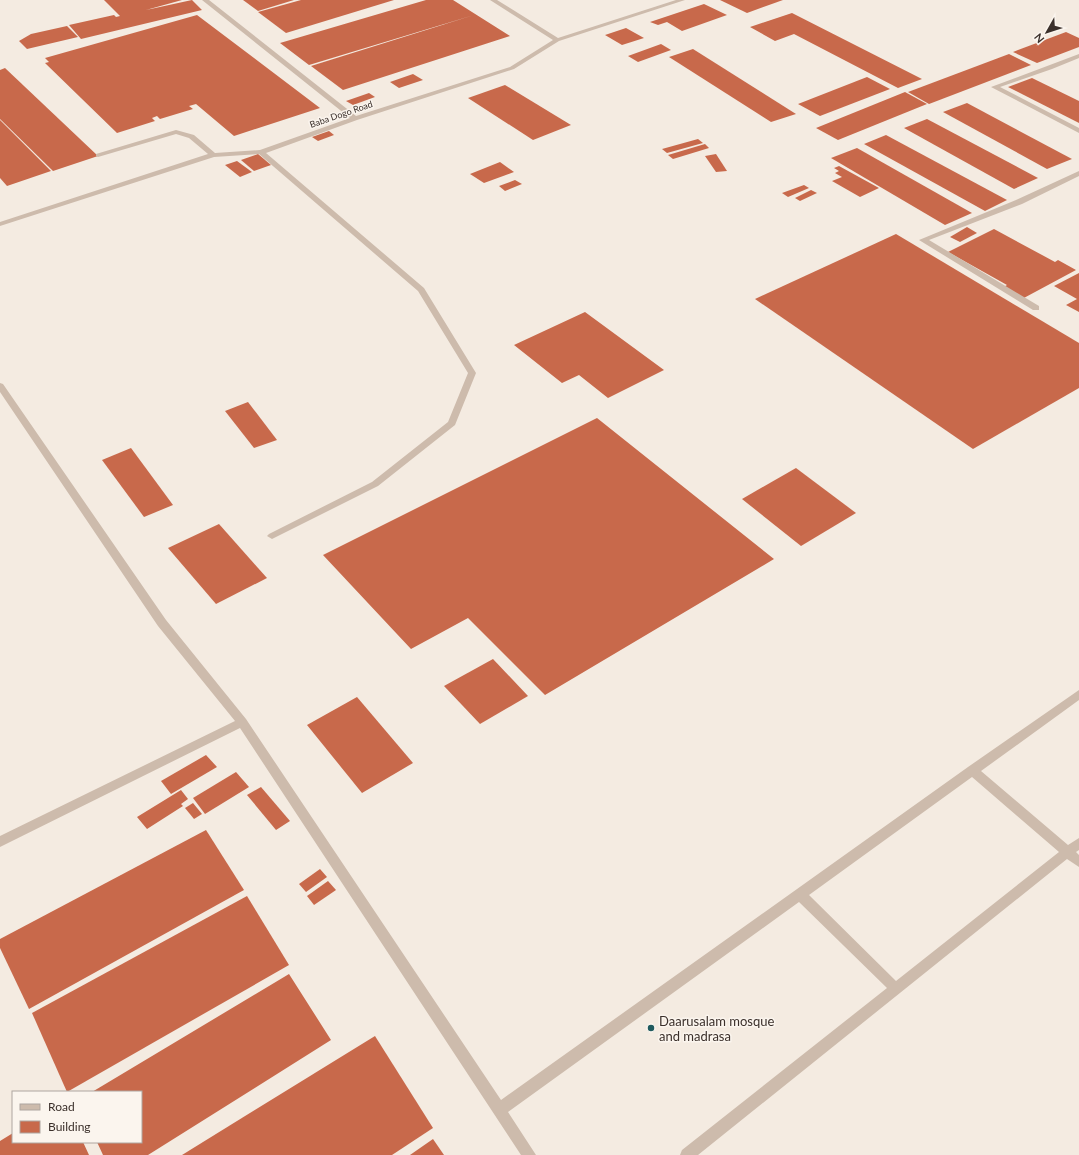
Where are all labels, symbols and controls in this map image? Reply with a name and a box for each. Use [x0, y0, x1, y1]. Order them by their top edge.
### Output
north arrow [1027, 12, 1067, 52]
text: N [1031, 31, 1047, 46]
street label: Baba Dogo Road [308, 98, 374, 130]
place label: Daarusalam mosque and madrasa [659, 1013, 774, 1044]
marker: Daarusalam mosque and madrasa [646, 1023, 656, 1033]
legend [12, 1091, 142, 1143]
text: Road [48, 1099, 75, 1114]
text: Building [48, 1119, 91, 1134]

